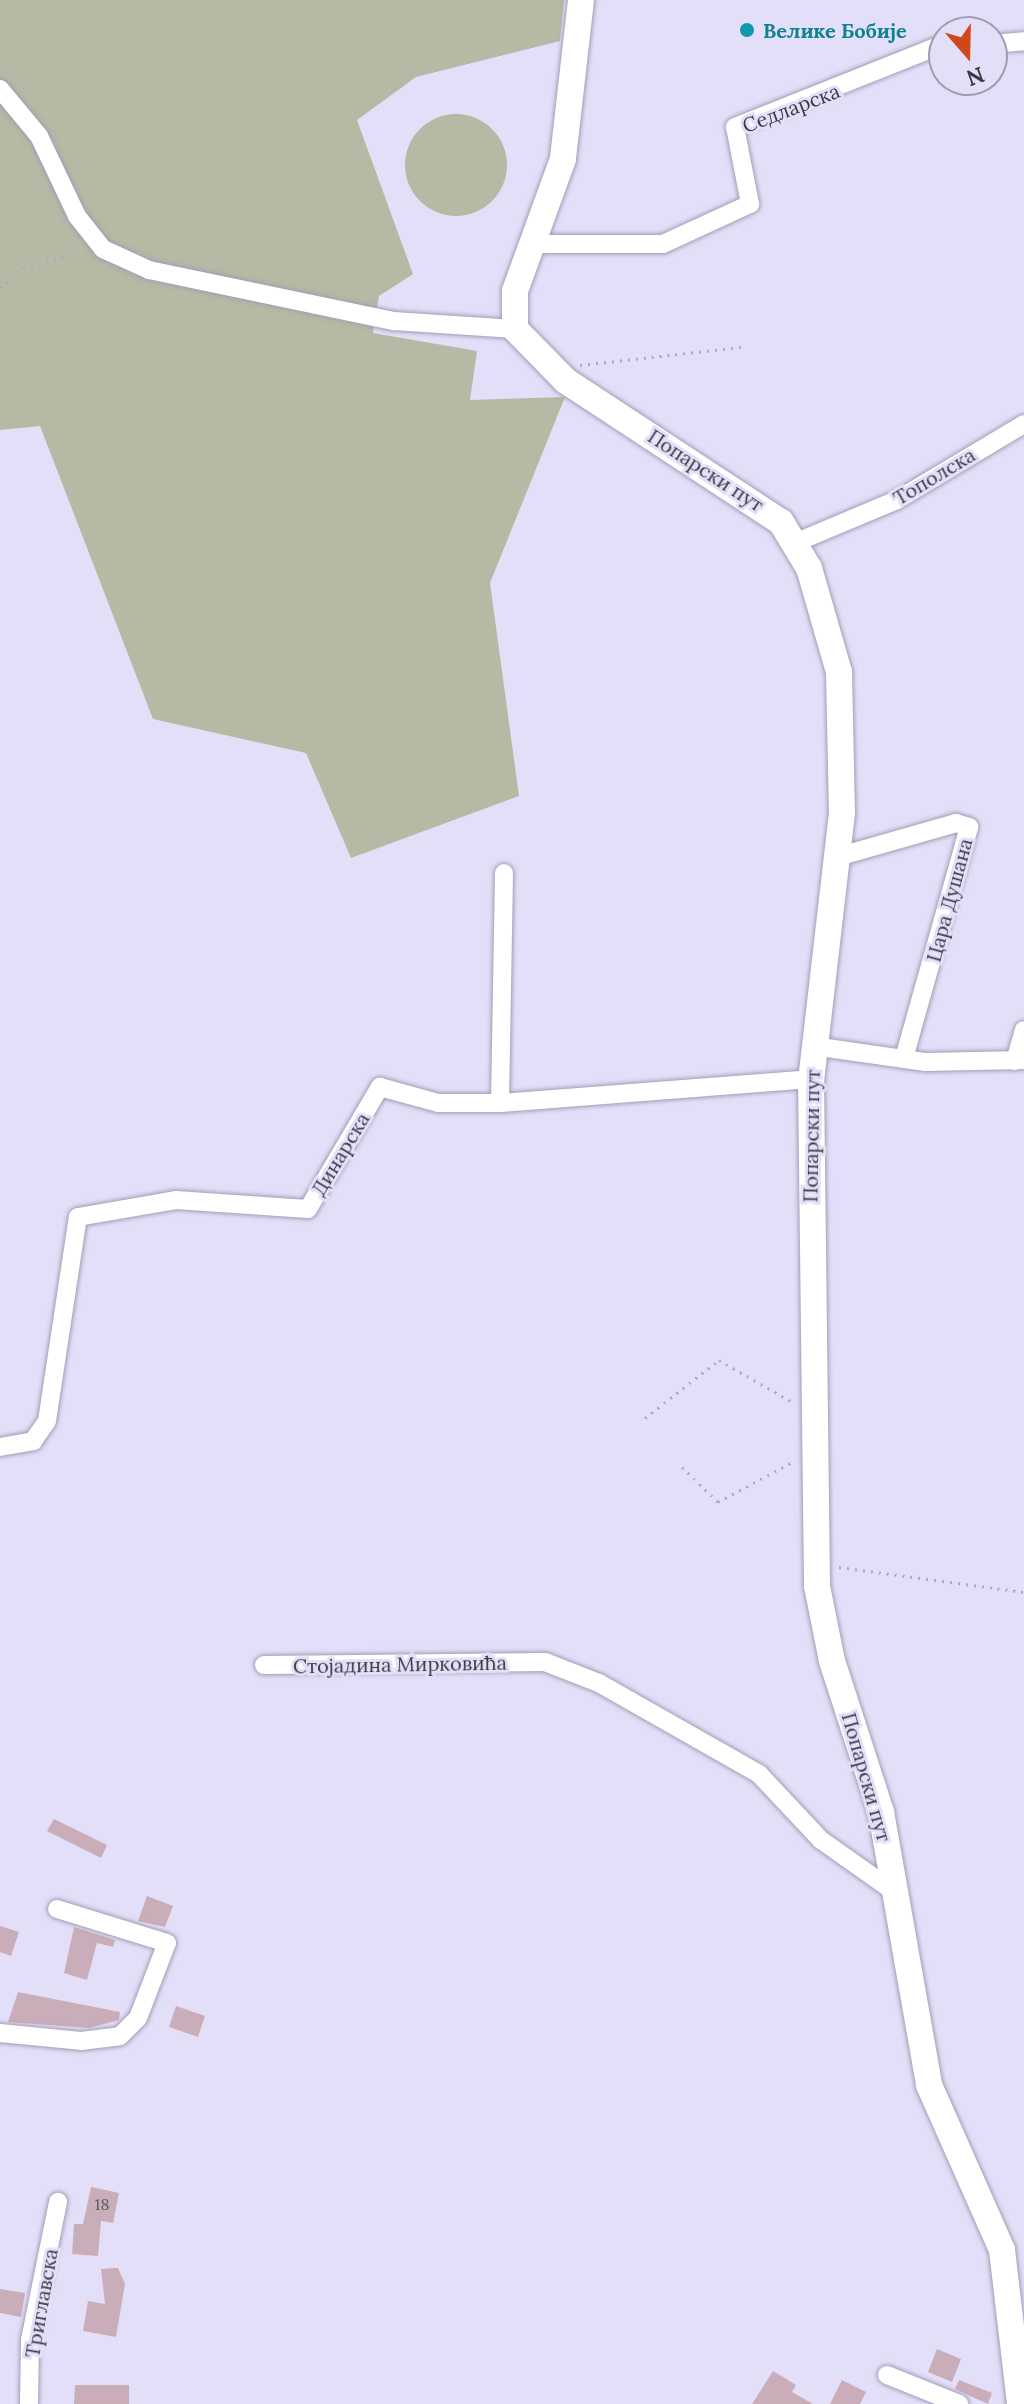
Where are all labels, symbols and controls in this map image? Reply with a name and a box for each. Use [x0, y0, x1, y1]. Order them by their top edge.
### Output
north arrow [928, 16, 1008, 96]
place label: Велике Бобије [763, 18, 907, 42]
marker: Велике Бобије [738, 21, 756, 39]
text: N [963, 61, 988, 93]
street label: Седларска [739, 78, 843, 138]
street label: Попарски пут [644, 424, 768, 516]
street label: Тополска [889, 442, 979, 510]
street label: Цара Душана [921, 836, 977, 964]
street label: Попарски пут [798, 1069, 824, 1203]
street label: Динарска [306, 1108, 374, 1200]
street label: Стојадина Мирковића [293, 1650, 507, 1678]
street label: Попарски пут [837, 1710, 897, 1844]
house number: 18 [95, 2194, 109, 2214]
street label: Триглавска [20, 2247, 62, 2359]

